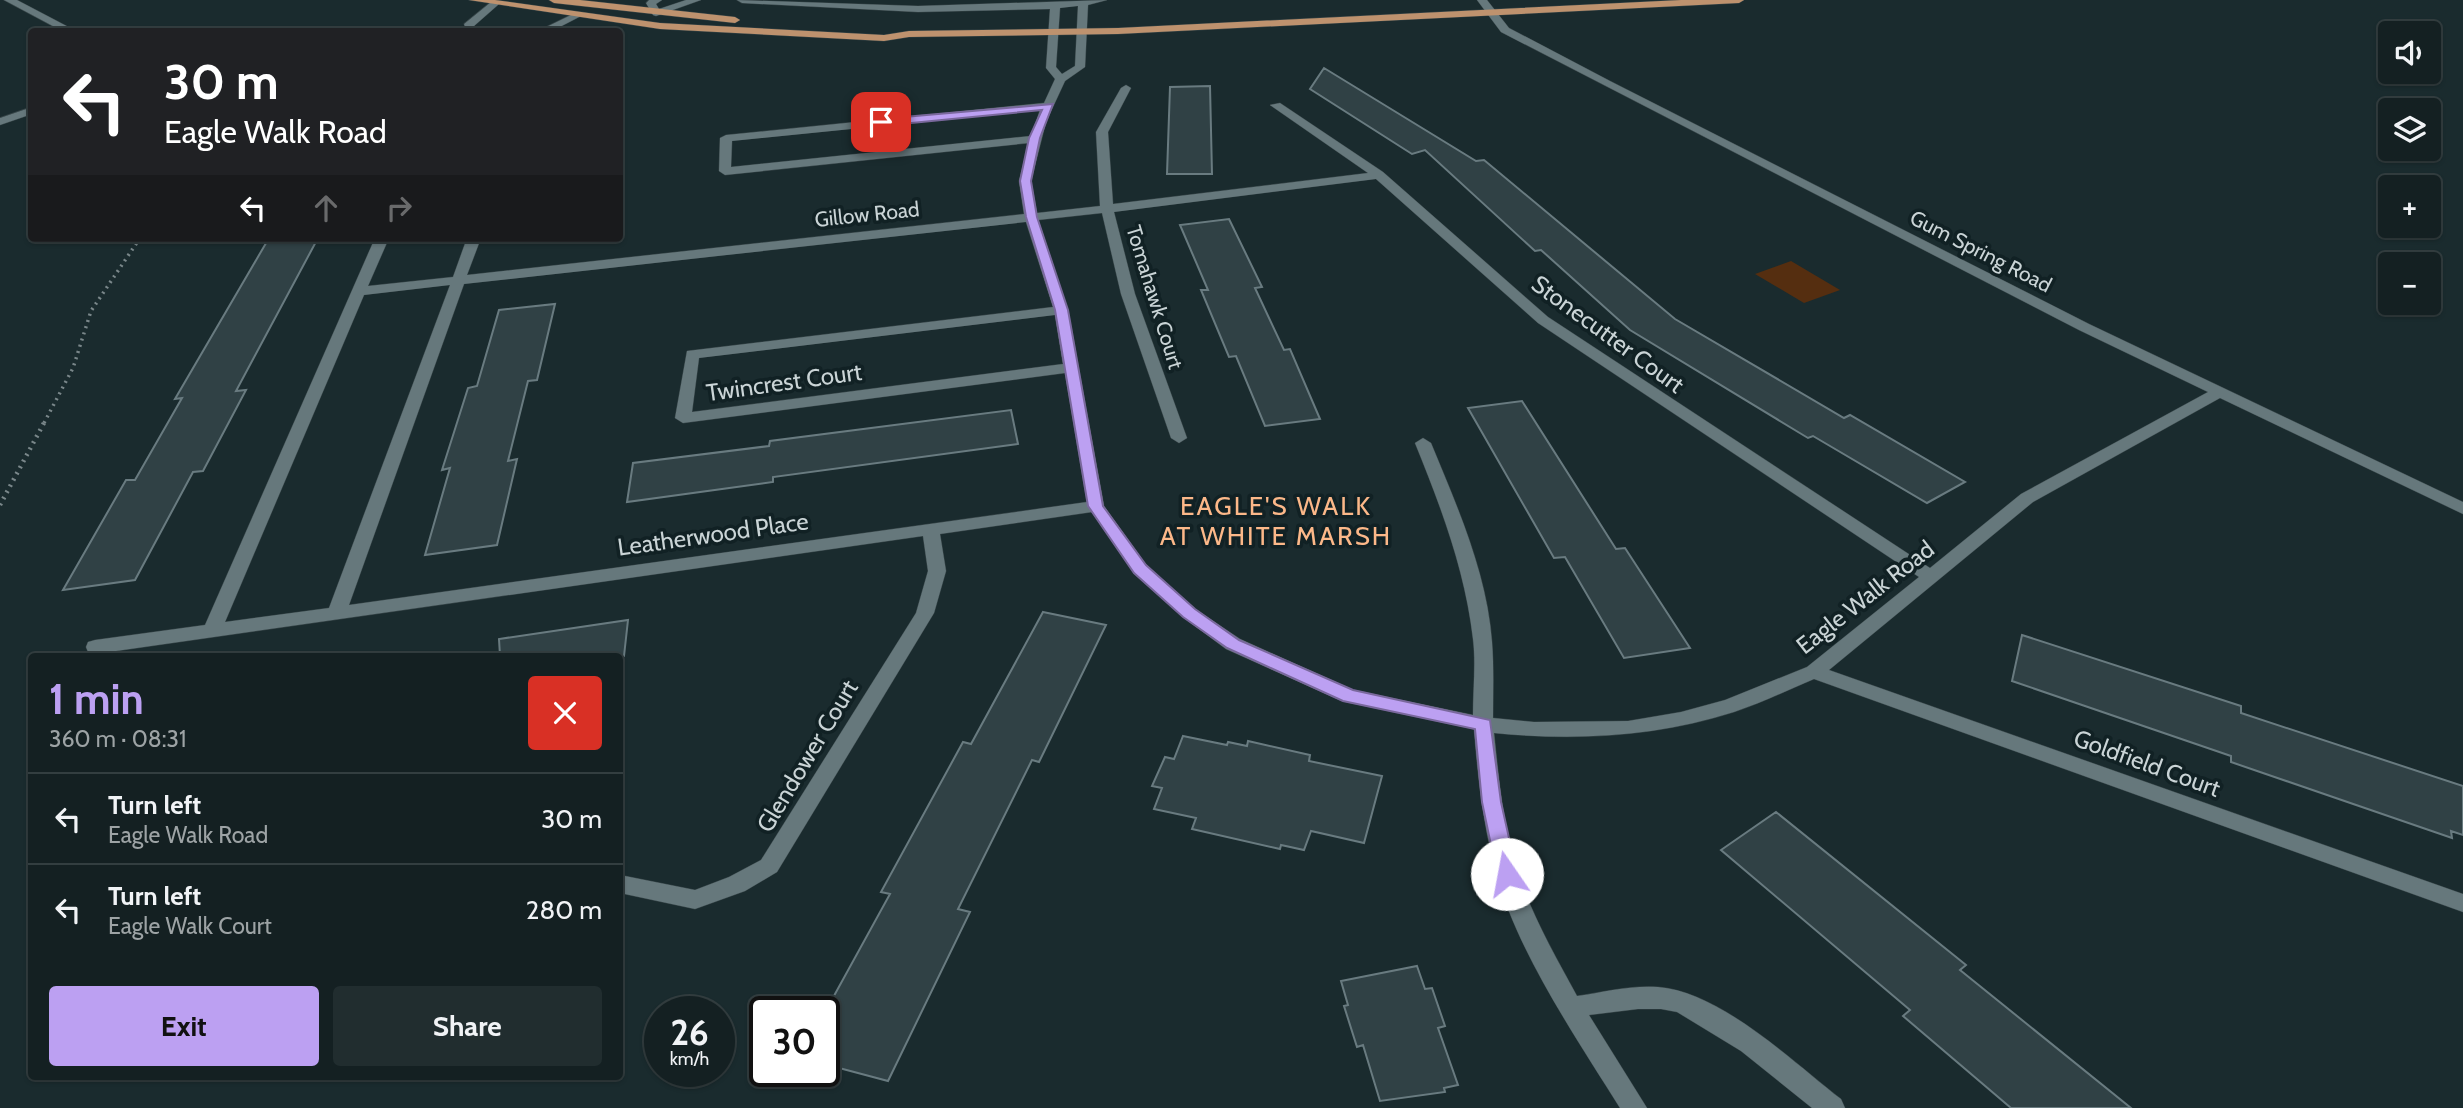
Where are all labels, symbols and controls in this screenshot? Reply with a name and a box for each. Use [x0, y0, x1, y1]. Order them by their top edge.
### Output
map controls [2378, 21, 2441, 315]
button: sound [2378, 21, 2441, 84]
text: 30 m [164, 52, 279, 111]
icon: left [49, 56, 140, 147]
pin [851, 92, 911, 152]
button: layers [2378, 98, 2441, 161]
icon: arrive [862, 103, 900, 141]
text: Eagle Walk Road [164, 112, 387, 151]
button: + [2378, 175, 2441, 238]
icon: left [234, 189, 272, 227]
icon: ahead [307, 189, 345, 227]
icon: right [380, 189, 418, 227]
street label: Gillow Road [813, 196, 921, 232]
street label: Gum Spring Road [1906, 205, 2056, 297]
street label: Tomahawk Court [1121, 222, 1189, 372]
button: − [2378, 252, 2441, 315]
street label: Stonecutter Court [1526, 269, 1690, 399]
street label: Twincrest Court [704, 357, 864, 407]
district label: EAGLE'S WALK AT WHITE MARSH [1160, 490, 1392, 552]
street label: Leatherwood Place [616, 506, 810, 562]
street label: Eagle Walk Road [1790, 534, 1940, 660]
text: 1 min [49, 673, 144, 725]
street label: Glendower Court [750, 675, 864, 837]
button: close [528, 676, 602, 750]
street label: Goldfield Court [2070, 723, 2224, 803]
text: 360 m · 08:31 [49, 725, 186, 753]
text: Turn left [108, 789, 201, 821]
icon: left [49, 800, 87, 838]
text: 30 m [541, 803, 602, 835]
text: Eagle Walk Road [108, 821, 268, 849]
position arrow [1470, 837, 1544, 911]
text: Turn left [108, 880, 201, 912]
icon: left [49, 891, 87, 929]
text: 280 m [526, 894, 602, 926]
text: Eagle Walk Court [108, 912, 272, 940]
button: Exit [49, 986, 319, 1066]
button: Share [333, 986, 602, 1066]
speed limit sign: 30 [749, 996, 840, 1087]
text: 26 [670, 1011, 709, 1054]
text: km/h [670, 1048, 709, 1070]

